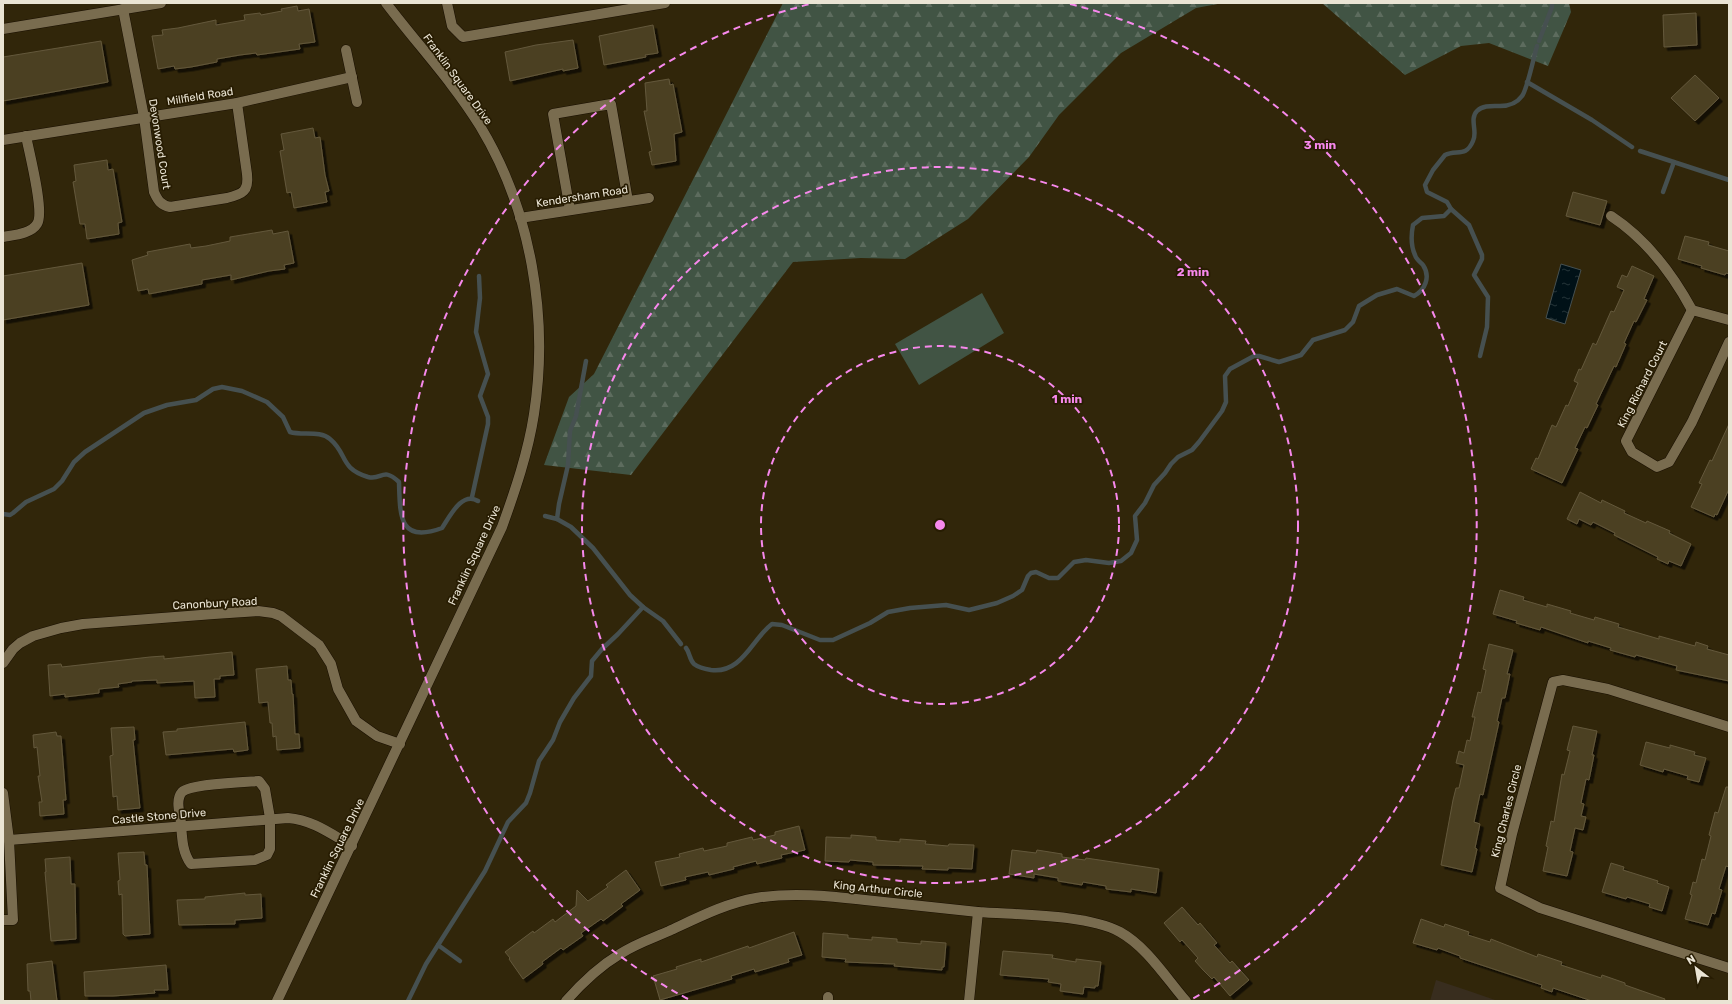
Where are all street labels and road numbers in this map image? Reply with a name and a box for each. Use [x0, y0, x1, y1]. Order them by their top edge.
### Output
street label: Franklin Square Drive [420, 31, 495, 127]
street label: Millfield Road [166, 85, 234, 108]
street label: Devonwood Court [146, 98, 173, 191]
street label: Kendersham Road [535, 183, 629, 210]
street label: King Richard Court [1615, 338, 1670, 430]
street label: Franklin Square Drive [446, 503, 503, 607]
street label: Canonbury Road [172, 595, 258, 612]
street label: King Charles Circle [1489, 763, 1524, 859]
street label: Franklin Square Drive [308, 796, 367, 900]
street label: Castle Stone Drive [112, 806, 207, 827]
street label: King Arthur Circle [833, 878, 923, 901]

